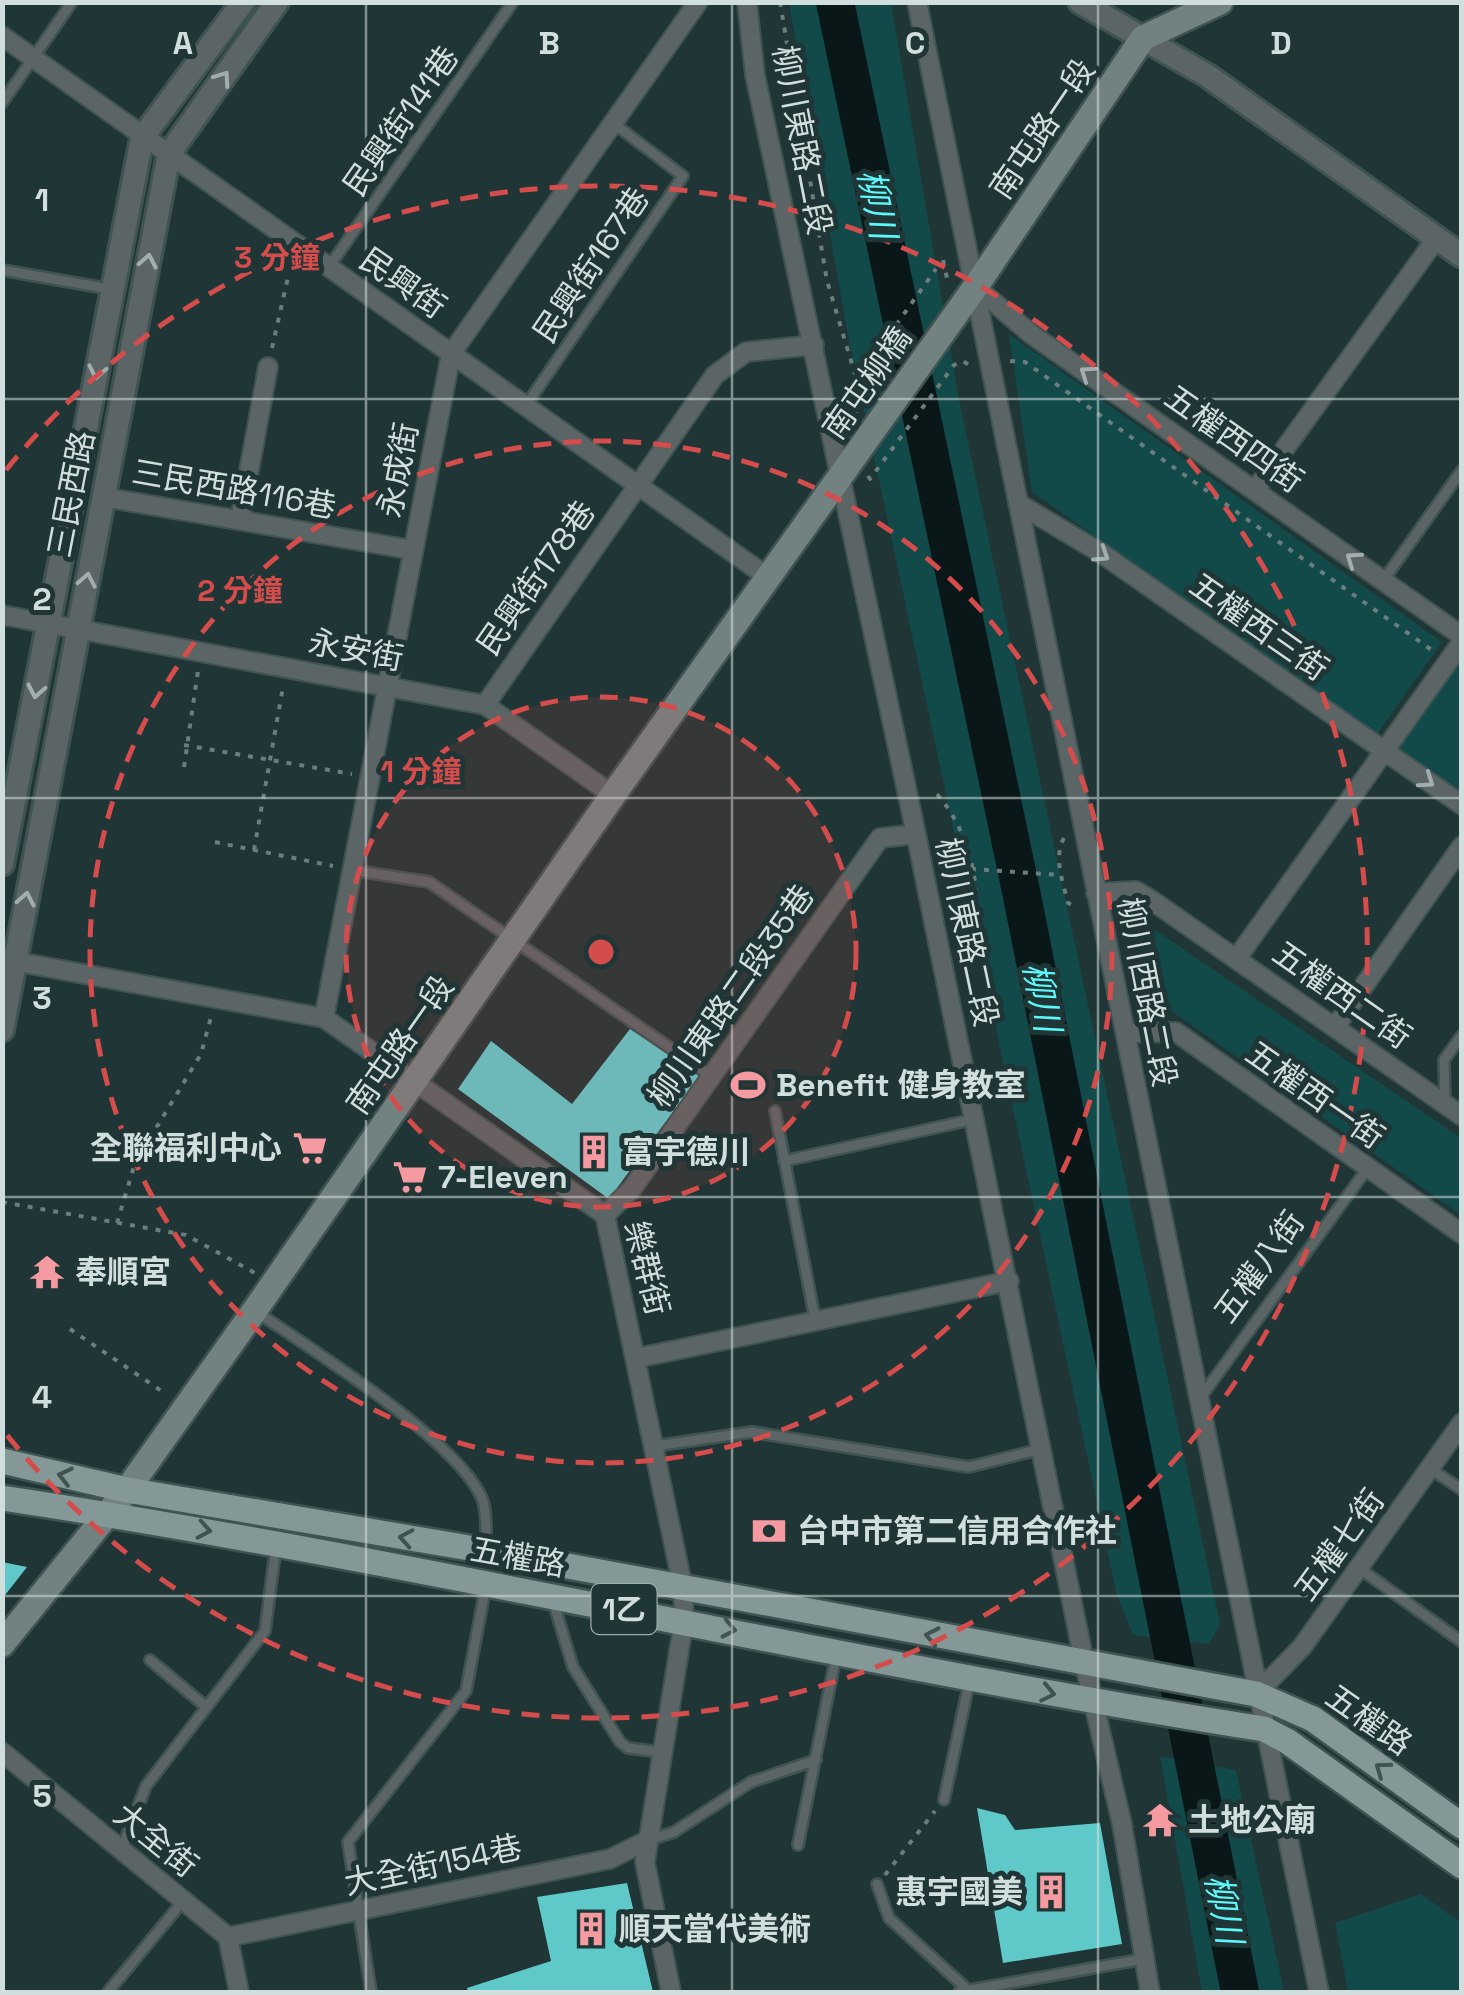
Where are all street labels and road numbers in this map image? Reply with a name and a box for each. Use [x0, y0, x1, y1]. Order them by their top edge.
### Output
street label: 民興街141巷 [335, 38, 467, 204]
street label: 柳川東路二段 [764, 42, 840, 238]
street label: 南屯路一段 [981, 51, 1103, 207]
street label: 民興街167巷 [524, 180, 658, 350]
street label: 民興街 [352, 239, 454, 327]
street label: 南屯柳橋 [814, 319, 920, 447]
street label: 五權西四街 [1157, 377, 1311, 501]
street label: 永成街 [369, 419, 427, 521]
street label: 三民西路 [39, 427, 103, 561]
street label: 三民西路116巷 [129, 451, 339, 527]
street label: 民興街178巷 [468, 493, 604, 663]
street label: 五權西三街 [1182, 565, 1336, 689]
street label: 永安街 [305, 621, 407, 679]
street label: 柳川東路二段 [927, 834, 1007, 1030]
street label: 柳川東路二段35巷 [639, 877, 823, 1115]
street label: 柳川西路二段 [1109, 894, 1185, 1090]
street label: 五權西二街 [1265, 933, 1419, 1057]
street label: 南屯路一段 [338, 968, 462, 1122]
street label: 五權西一街 [1238, 1033, 1392, 1157]
street label: 五權八街 [1205, 1203, 1313, 1331]
street label: 樂群街 [616, 1217, 678, 1319]
street label: 五權七街 [1285, 1481, 1393, 1609]
street label: 五權路 [467, 1529, 569, 1585]
road number: 1乙 [592, 1584, 656, 1634]
street label: 五權路 [1318, 1676, 1420, 1764]
street label: 大全街 [106, 1794, 206, 1886]
street label: 大全街154巷 [341, 1827, 525, 1903]

